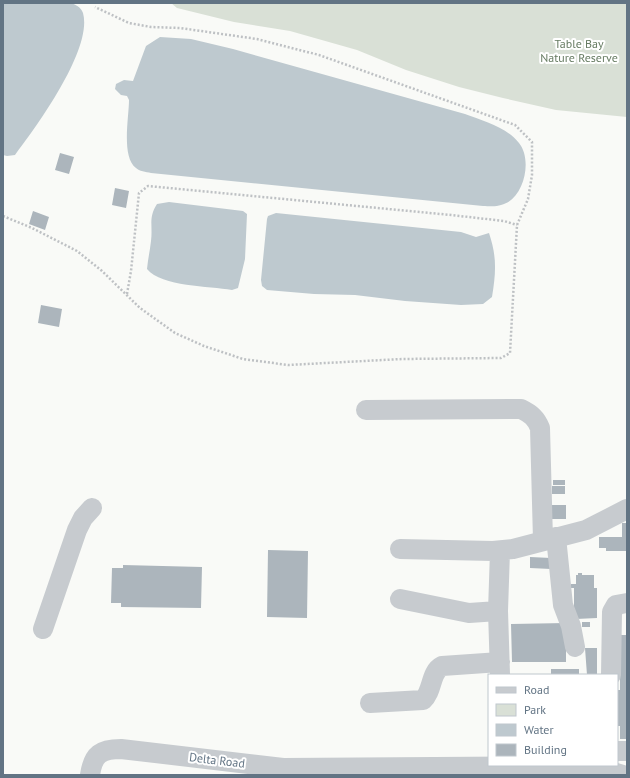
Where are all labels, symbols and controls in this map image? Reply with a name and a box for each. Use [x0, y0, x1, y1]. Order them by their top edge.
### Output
park label: Table Bay Nature Reserve [540, 36, 618, 65]
legend [488, 674, 618, 766]
text: Road [524, 682, 549, 697]
text: Park [524, 702, 546, 717]
text: Water [524, 722, 554, 737]
text: Building [524, 742, 567, 757]
street label: Delta Road [188, 749, 246, 771]

